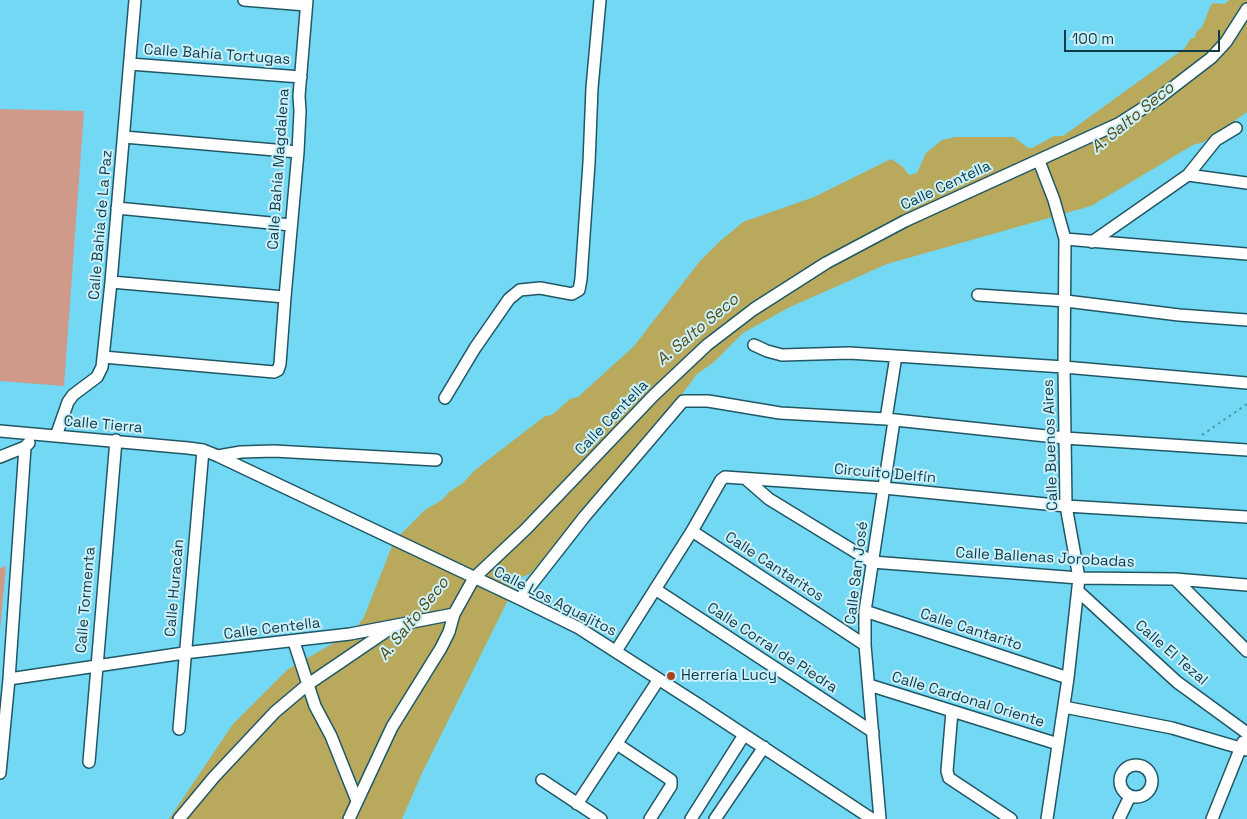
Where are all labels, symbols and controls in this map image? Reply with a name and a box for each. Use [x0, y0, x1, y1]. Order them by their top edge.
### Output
scale bar [1067, 20, 1223, 52]
text: 100 m [1072, 29, 1114, 48]
street label: Calle Bahía Tortugas [143, 41, 291, 69]
water label: A. Salto Seco [1088, 79, 1178, 157]
street label: Calle Bahía Magdalena [264, 88, 294, 250]
street label: Calle Bahía de La Paz [85, 149, 117, 301]
street label: Calle Centella [898, 157, 994, 215]
water label: A. Salto Seco [653, 290, 743, 370]
street label: Calle Centella [572, 377, 652, 459]
street label: Calle Buenos Aires [1040, 379, 1062, 511]
street label: Calle Tierra [63, 413, 143, 437]
street label: Circuito Delfín [833, 461, 937, 487]
street label: Calle San José [842, 520, 872, 626]
street label: Calle Cantaritos [721, 528, 827, 606]
street label: Calle Huracán [162, 538, 188, 638]
street label: Calle Ballenas Jorobadas [955, 544, 1135, 572]
street label: Calle Tormenta [72, 546, 100, 654]
street label: Calle Los Aguajitos [491, 563, 619, 641]
water label: A. Salto Seco [375, 574, 453, 664]
street label: Calle Corral de Piedra [703, 599, 841, 697]
street label: Calle Cantarito [918, 605, 1024, 655]
street label: Calle Centella [223, 614, 321, 644]
street label: Calle El Tezal [1131, 617, 1211, 689]
place label: Herrería Lucy [681, 667, 777, 685]
street label: Calle Cardonal Oriente [889, 668, 1047, 732]
marker: Herrería Lucy [665, 670, 677, 682]

